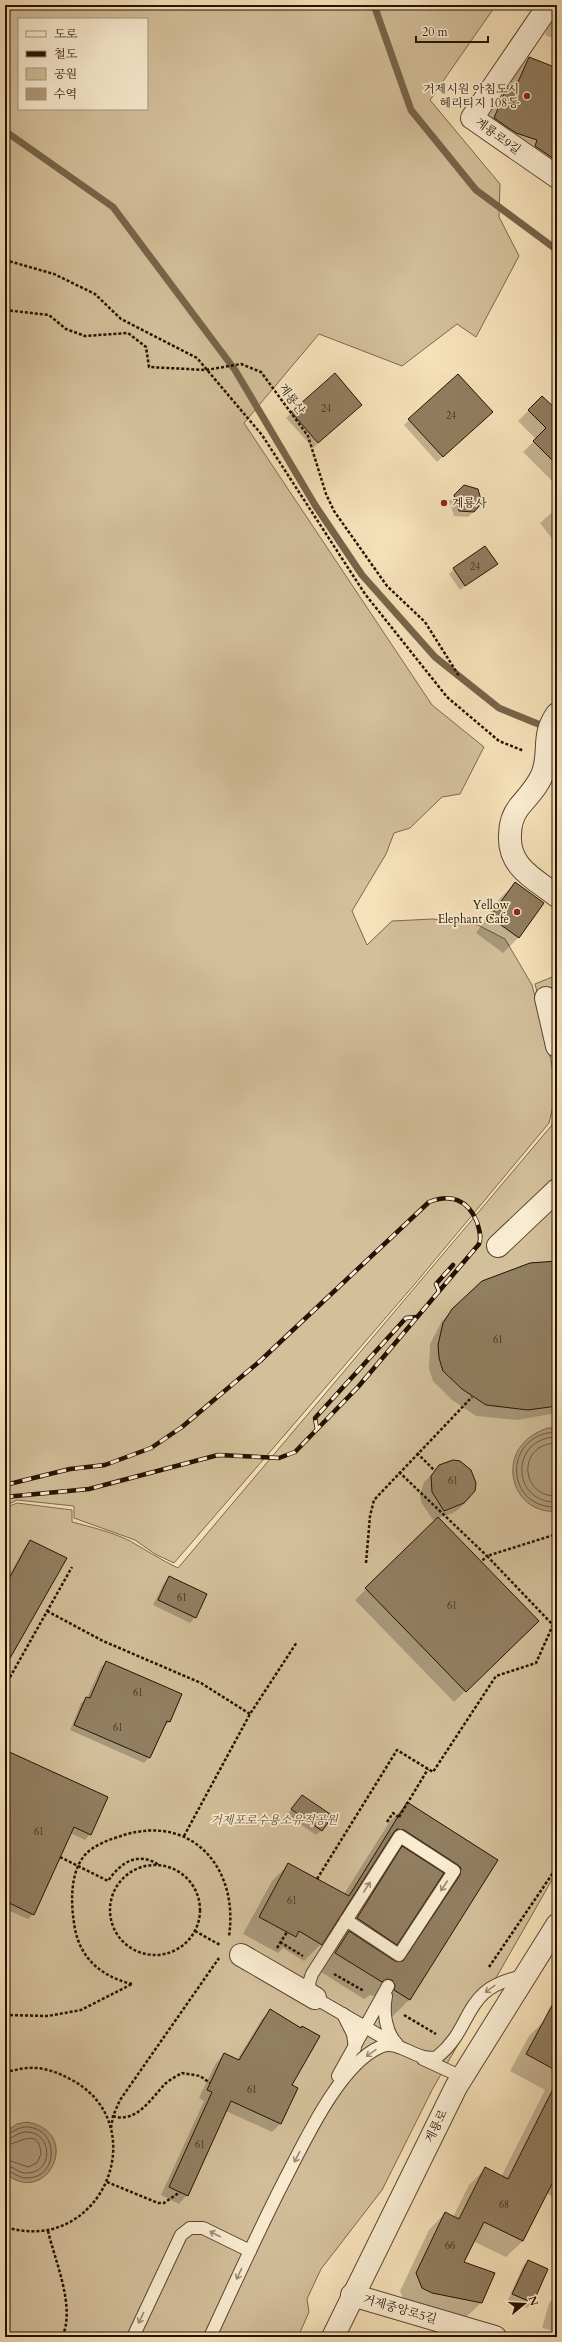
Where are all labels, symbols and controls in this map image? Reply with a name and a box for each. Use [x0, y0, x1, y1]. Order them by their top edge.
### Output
legend [18, 18, 148, 110]
scale bar [416, 18, 488, 44]
text: 20 m [422, 24, 449, 40]
text: 도로 [54, 26, 78, 42]
text: 철도 [54, 46, 78, 62]
text: 공원 [54, 66, 77, 82]
place label: 거제시원 아침도시 헤리티지 108동 [423, 81, 519, 111]
text: 수역 [54, 86, 77, 102]
marker: 거제시원 아침도시 헤리티지 108동 [522, 91, 532, 101]
street label: 계룡로9길 [472, 114, 524, 158]
street label: 계룡산 [275, 380, 309, 418]
house number: 24 [321, 402, 331, 416]
house number: 24 [446, 409, 456, 423]
place label: 계룡사 [452, 495, 487, 511]
marker: 계룡사 [439, 498, 449, 508]
house number: 24 [470, 560, 480, 574]
place label: Yellow Elephant Cafe [438, 897, 509, 927]
marker: Yellow Elephant Cafe [512, 907, 522, 917]
house number: 61 [493, 1333, 503, 1347]
house number: 61 [448, 1474, 458, 1488]
house number: 61 [177, 1591, 187, 1605]
house number: 61 [447, 1599, 457, 1613]
house number: 61 [133, 1686, 143, 1700]
house number: 61 [113, 1721, 123, 1735]
park label: 거제포로수용소유적공원 [210, 1812, 339, 1828]
house number: 61 [34, 1825, 44, 1839]
one-way arrow [440, 1880, 448, 1891]
one-way arrow [363, 1881, 371, 1893]
house number: 61 [287, 1894, 297, 1908]
one-way arrow [484, 1985, 495, 1993]
one-way arrow [366, 2049, 377, 2057]
house number: 61 [247, 2083, 257, 2097]
street label: 계룡로 [421, 2107, 451, 2145]
house number: 61 [195, 2138, 205, 2152]
one-way arrow [292, 2151, 300, 2163]
house number: 68 [499, 2198, 509, 2212]
one-way arrow [209, 2229, 221, 2237]
house number: 66 [445, 2239, 455, 2253]
one-way arrow [235, 2268, 242, 2280]
north arrow [504, 2284, 544, 2324]
street label: 거제중앙로5길 [361, 2291, 439, 2327]
text: N [524, 2294, 542, 2308]
one-way arrow [137, 2312, 145, 2324]

